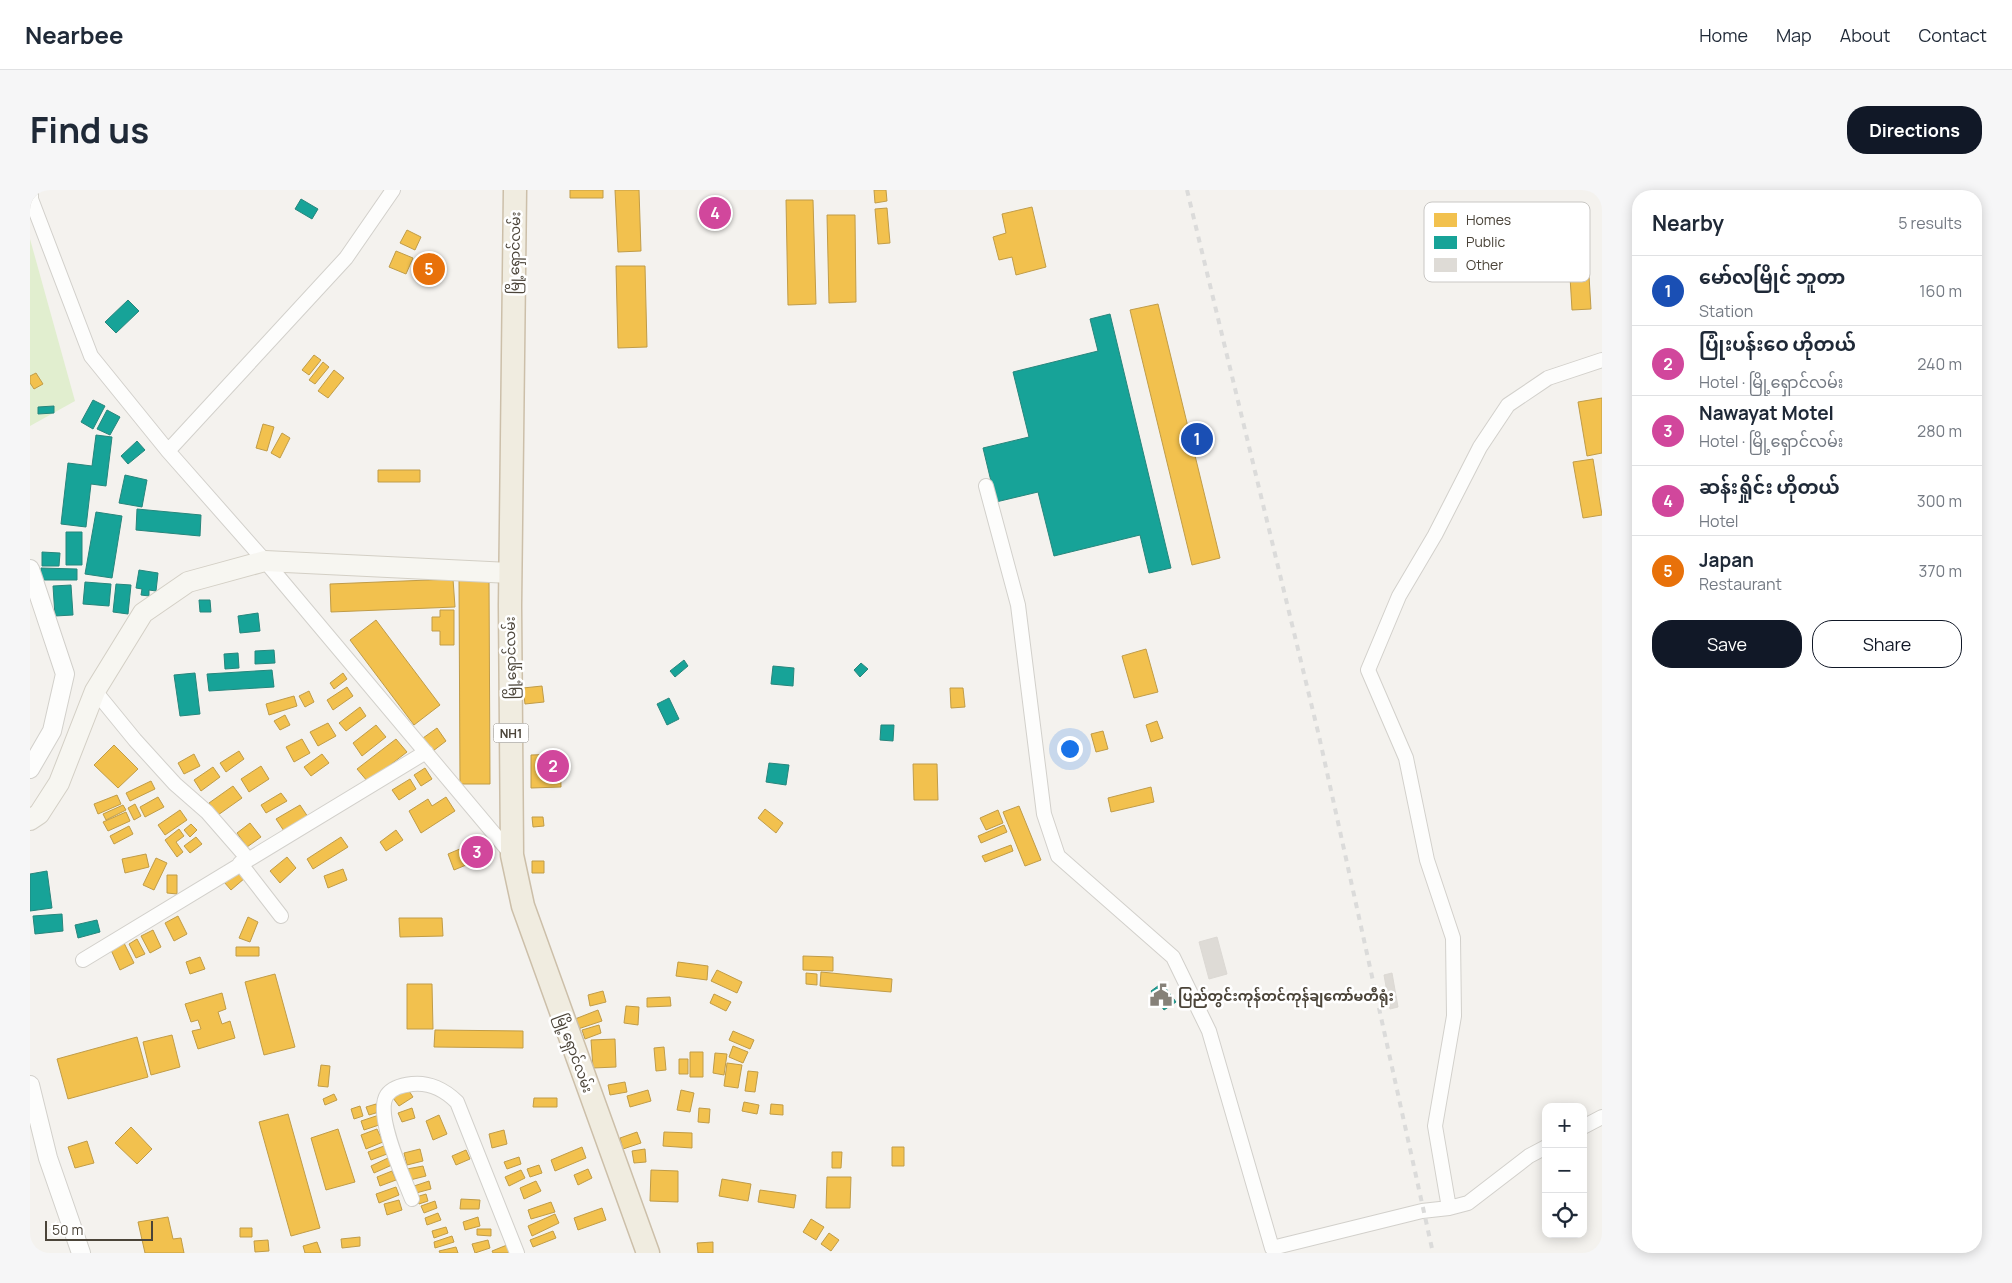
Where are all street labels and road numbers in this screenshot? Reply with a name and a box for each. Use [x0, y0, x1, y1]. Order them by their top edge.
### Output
street label: မြို့ရှောင်လမ်း [504, 211, 527, 295]
street label: မြို့ရှောင်လမ်း [500, 616, 523, 700]
road number: NH1 [494, 724, 528, 742]
street label: မြို့ရှောင်လမ်း [549, 1011, 598, 1096]

